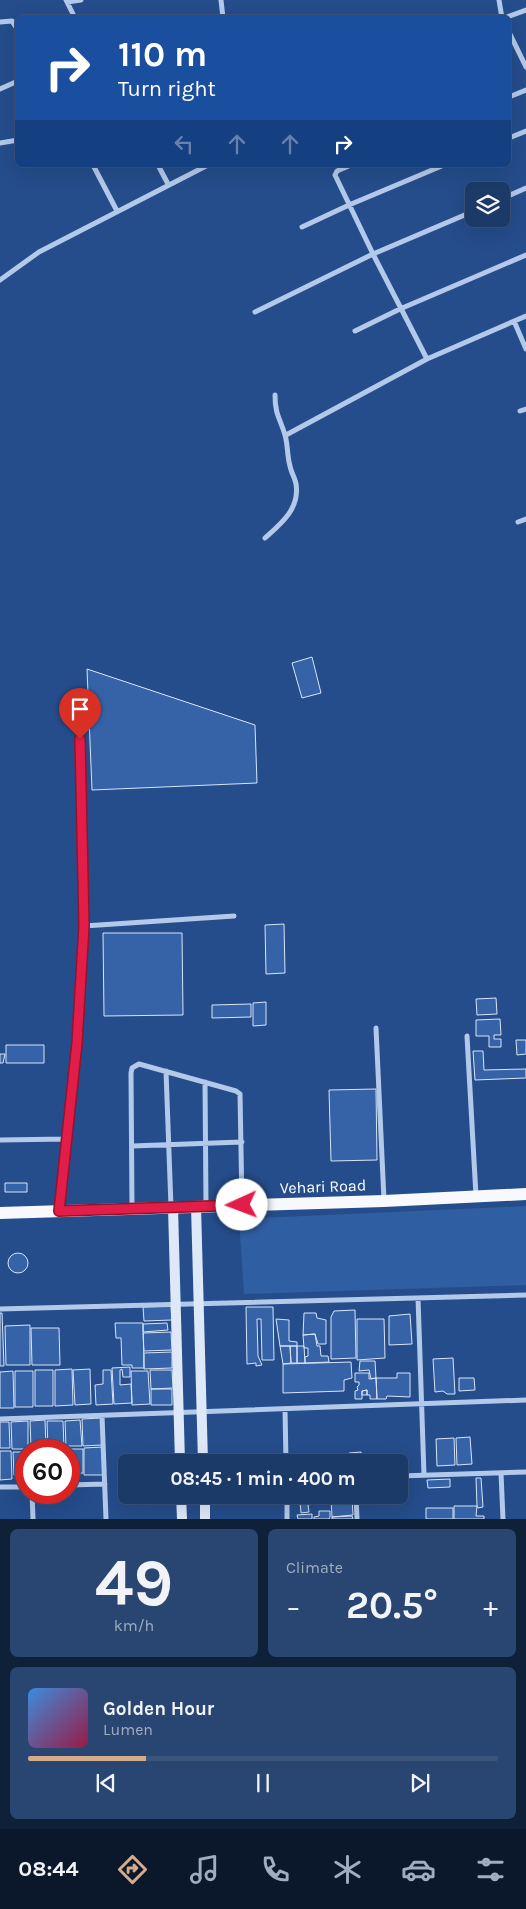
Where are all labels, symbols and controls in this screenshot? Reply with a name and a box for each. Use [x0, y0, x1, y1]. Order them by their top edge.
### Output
text: 110 m [118, 34, 207, 75]
icon: right [35, 35, 100, 100]
text: Turn right [118, 76, 216, 102]
icon: left [170, 130, 198, 158]
icon: ahead [223, 130, 251, 158]
icon: ahead [276, 130, 304, 158]
icon: right [329, 130, 357, 158]
map controls [465, 182, 510, 227]
button: layers [465, 182, 510, 227]
pin [59, 688, 101, 739]
icon: arrive [66, 695, 94, 723]
street label: Vehari Road [280, 1175, 367, 1198]
position arrow [215, 1178, 267, 1230]
speed limit sign: 60 [15, 1439, 80, 1504]
text: 08:45 · 1 min · 400 m [170, 1468, 356, 1490]
text: 49 [95, 1545, 173, 1621]
text: Climate [286, 1558, 343, 1577]
text: 20.5° [346, 1583, 438, 1628]
text: − [286, 1590, 301, 1623]
text: + [483, 1590, 498, 1623]
text: km/h [114, 1616, 154, 1635]
text: Golden Hour [103, 1698, 214, 1720]
text: Lumen [103, 1720, 153, 1739]
icon: previous [92, 1769, 120, 1797]
icon: pause [249, 1769, 277, 1797]
icon: next [406, 1769, 434, 1797]
icon: directions [115, 1852, 150, 1887]
icon: music [187, 1852, 222, 1887]
icon: phone [258, 1852, 293, 1887]
icon: climate [330, 1852, 365, 1887]
icon: car [401, 1852, 436, 1887]
icon: filters [473, 1852, 508, 1887]
text: 08:44 [18, 1856, 79, 1882]

